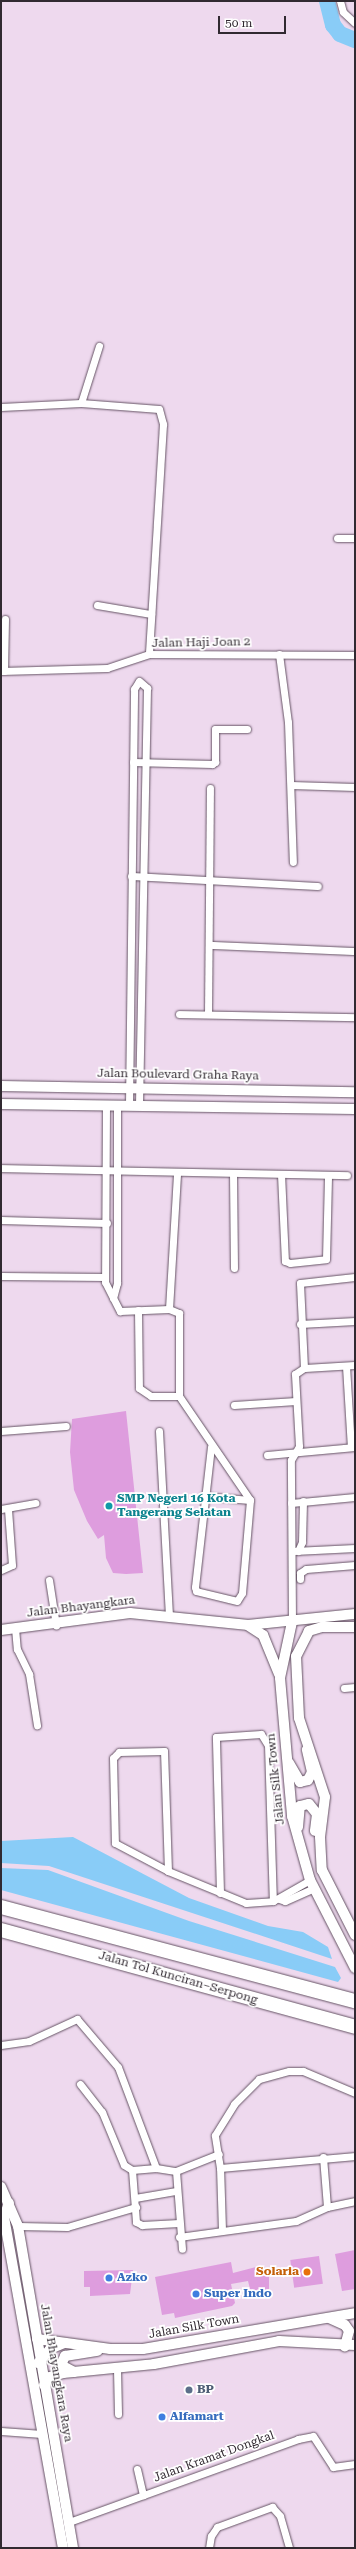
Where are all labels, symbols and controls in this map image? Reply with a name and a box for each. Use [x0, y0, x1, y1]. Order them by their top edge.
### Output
scale bar [220, 8, 288, 34]
text: 50 m [225, 16, 252, 30]
street label: Jalan Haji Joan 2 [152, 635, 250, 651]
street label: Jalan Boulevard Graha Raya [97, 1066, 259, 1084]
place label: SMP Negeri 16 Kota Tangerang Selatan [117, 1492, 235, 1520]
marker: SMP Negeri 16 Kota Tangerang Selatan [104, 1501, 114, 1511]
street label: Jalan Bhayangkara [26, 1593, 136, 1621]
street label: Jalan Silk Town [264, 1733, 288, 1825]
street label: Jalan Tol Kunciran–Serpong [97, 1948, 259, 2008]
place label: Solaria [256, 2265, 299, 2279]
marker: Solaria [302, 2267, 312, 2277]
place label: Azko [117, 2271, 148, 2285]
marker: Azko [104, 2273, 114, 2283]
place label: Super Indo [204, 2287, 272, 2301]
marker: Super Indo [191, 2289, 201, 2299]
street label: Jalan Bhayangkara Raya [37, 2303, 75, 2443]
street label: Jalan Silk Town [148, 2312, 240, 2342]
place label: BP [197, 2383, 214, 2397]
marker: BP [184, 2385, 194, 2395]
place label: Alfamart [170, 2410, 224, 2424]
marker: Alfamart [157, 2412, 167, 2422]
street label: Jalan Kramat Dongkal [152, 2428, 276, 2486]

